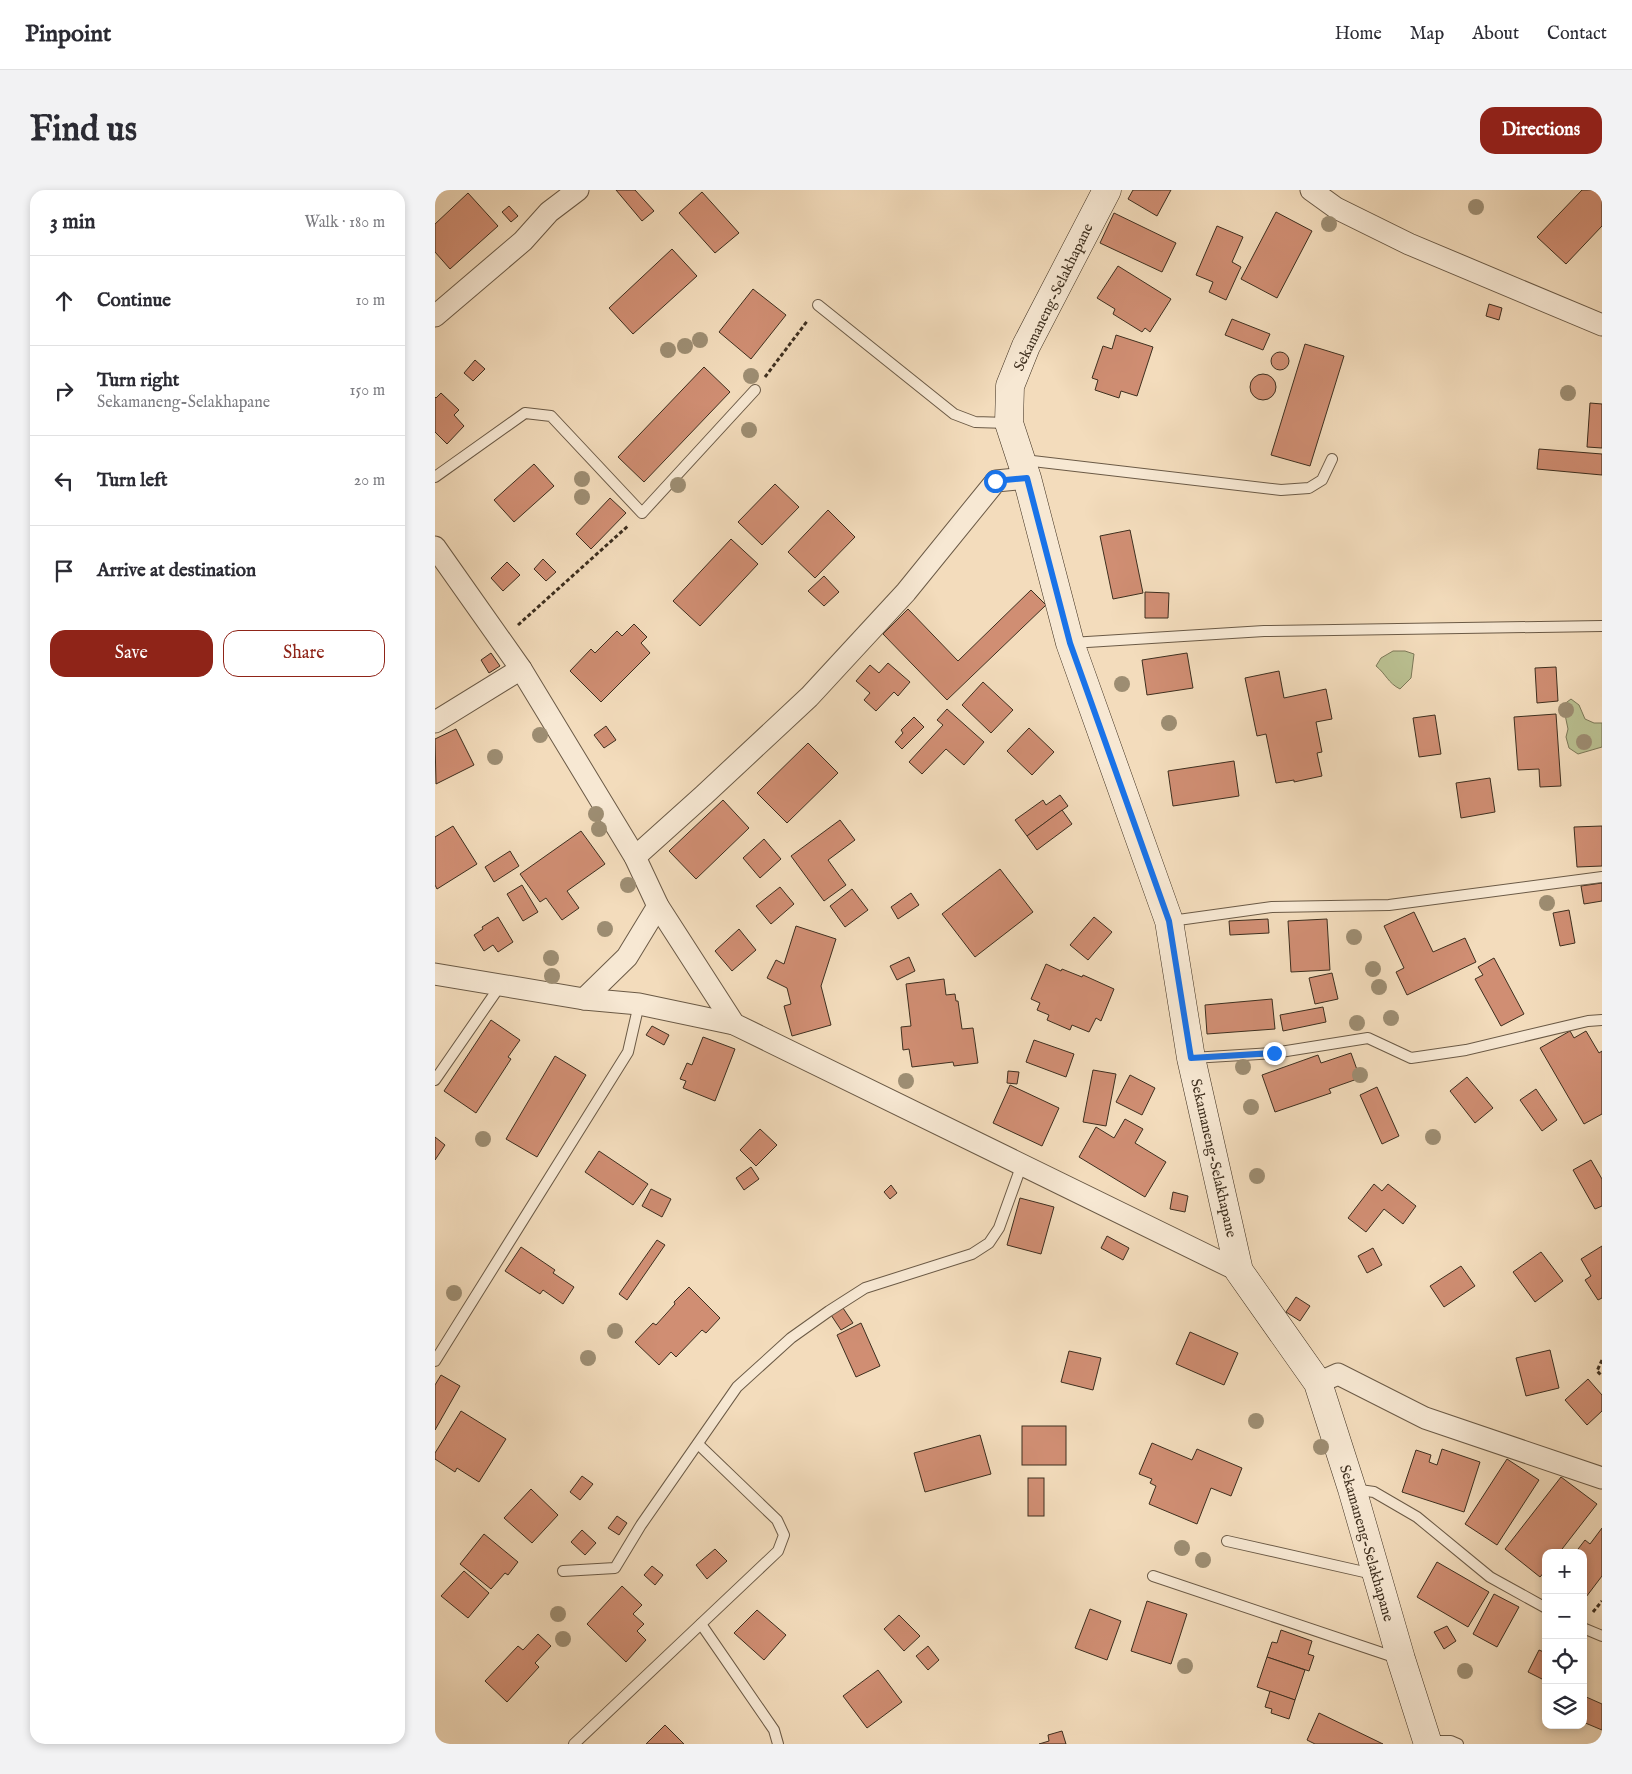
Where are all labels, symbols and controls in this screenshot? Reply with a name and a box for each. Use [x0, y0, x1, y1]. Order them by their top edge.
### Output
text: Pinpoint [25, 19, 111, 50]
text: Home [1335, 23, 1382, 46]
text: Map [1410, 23, 1444, 46]
text: About [1472, 23, 1519, 46]
text: Contact [1547, 23, 1607, 46]
button: Directions [1480, 107, 1602, 154]
text: Find us [30, 108, 137, 153]
text: 3 min [50, 209, 95, 236]
text: Walk · 180 m [304, 213, 385, 233]
street label: Sekamaneng-Selakhapane [1009, 220, 1098, 374]
icon: ahead [50, 287, 78, 315]
text: Continue [97, 289, 171, 313]
text: 10 m [355, 291, 385, 311]
text: Turn right [97, 369, 179, 393]
icon: right [50, 377, 78, 405]
text: 150 m [350, 381, 385, 401]
text: Sekamaneng-Selakhapane [97, 393, 270, 413]
icon: left [50, 467, 78, 495]
text: Turn left [97, 469, 168, 493]
route start [984, 470, 1007, 493]
text: 20 m [354, 471, 385, 491]
icon: arrive [50, 557, 78, 585]
text: Arrive at destination [97, 559, 256, 583]
button: Save [50, 630, 213, 677]
button: Share [223, 630, 385, 677]
route end [1263, 1042, 1286, 1065]
street label: Sekamaneng-Selakhapane [1186, 1077, 1241, 1239]
street label: Sekamaneng-Selakhapane [1335, 1463, 1398, 1624]
map controls [1542, 1549, 1587, 1729]
button: + [1542, 1549, 1587, 1594]
button: − [1542, 1594, 1587, 1639]
button: locate [1542, 1639, 1587, 1684]
button: layers [1542, 1684, 1587, 1729]

